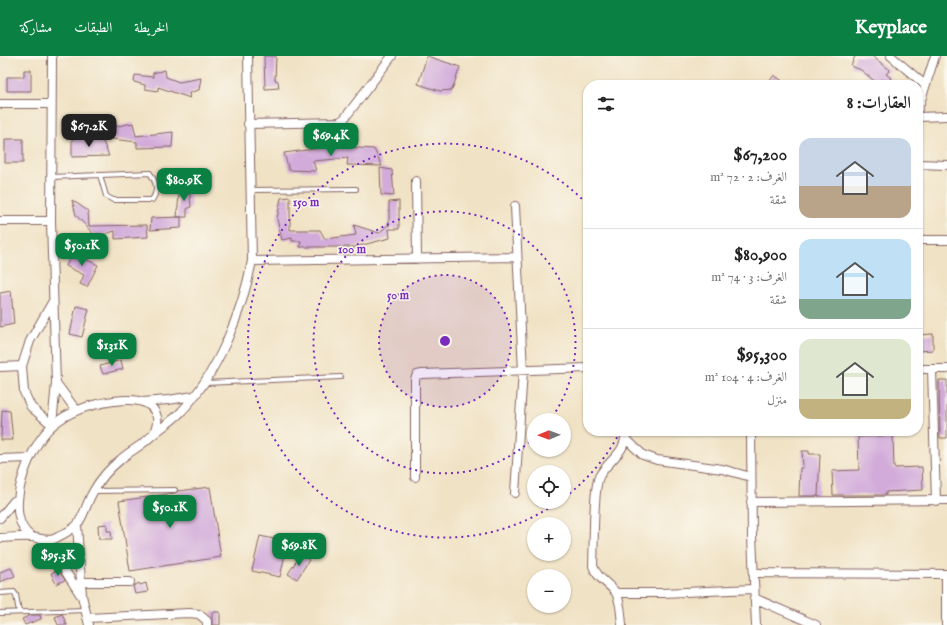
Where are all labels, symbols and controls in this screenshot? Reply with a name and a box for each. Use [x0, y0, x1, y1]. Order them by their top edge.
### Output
text: Keyplace [855, 16, 927, 40]
text: مشاركة [20, 19, 52, 37]
text: الطبقات [74, 19, 112, 37]
text: الخريطة [134, 19, 168, 37]
icon: filters [595, 93, 617, 115]
text: العقارات: 8 [847, 93, 911, 114]
pin: $67.2K [56, 114, 122, 148]
text: $67.2K [70, 118, 108, 135]
pin: $69.4K [298, 123, 364, 157]
text: $69.4K [312, 127, 350, 144]
text: $67,200 [733, 145, 787, 166]
icon: home [831, 154, 879, 202]
pin: $80.9K [151, 168, 217, 202]
text: الغرف: 2 · 72 m² [710, 169, 787, 186]
text: $80.9K [166, 172, 202, 189]
text: شقة [770, 192, 787, 209]
text: 150 m [293, 195, 320, 210]
pin: $50.1K [49, 233, 115, 267]
text: $50.1K [64, 237, 100, 254]
text: 100 m [338, 242, 367, 257]
text: $80,900 [734, 245, 787, 266]
icon: home [831, 255, 879, 303]
text: الغرف: 3 · 74 m² [711, 269, 787, 286]
text: 50 m [387, 288, 410, 303]
text: شقة [770, 292, 787, 309]
pin: $131K [84, 333, 140, 367]
centre of rings [438, 334, 452, 348]
text: $131K [96, 337, 128, 354]
text: $95,300 [736, 345, 787, 366]
icon: home [831, 355, 879, 403]
text: الغرف: 4 · 104 m² [705, 369, 787, 386]
text: منزل [767, 392, 787, 409]
north arrow [527, 413, 571, 457]
map controls [527, 413, 571, 613]
button: locate [527, 465, 571, 509]
pin: $50.1K [137, 495, 203, 529]
text: $50.1K [152, 499, 188, 516]
button: + [527, 517, 571, 561]
pin: $69.8K [266, 533, 332, 567]
text: $69.8K [281, 537, 317, 554]
pin: $95.3K [25, 543, 91, 577]
text: $95.3K [41, 547, 75, 564]
button: − [527, 569, 571, 613]

